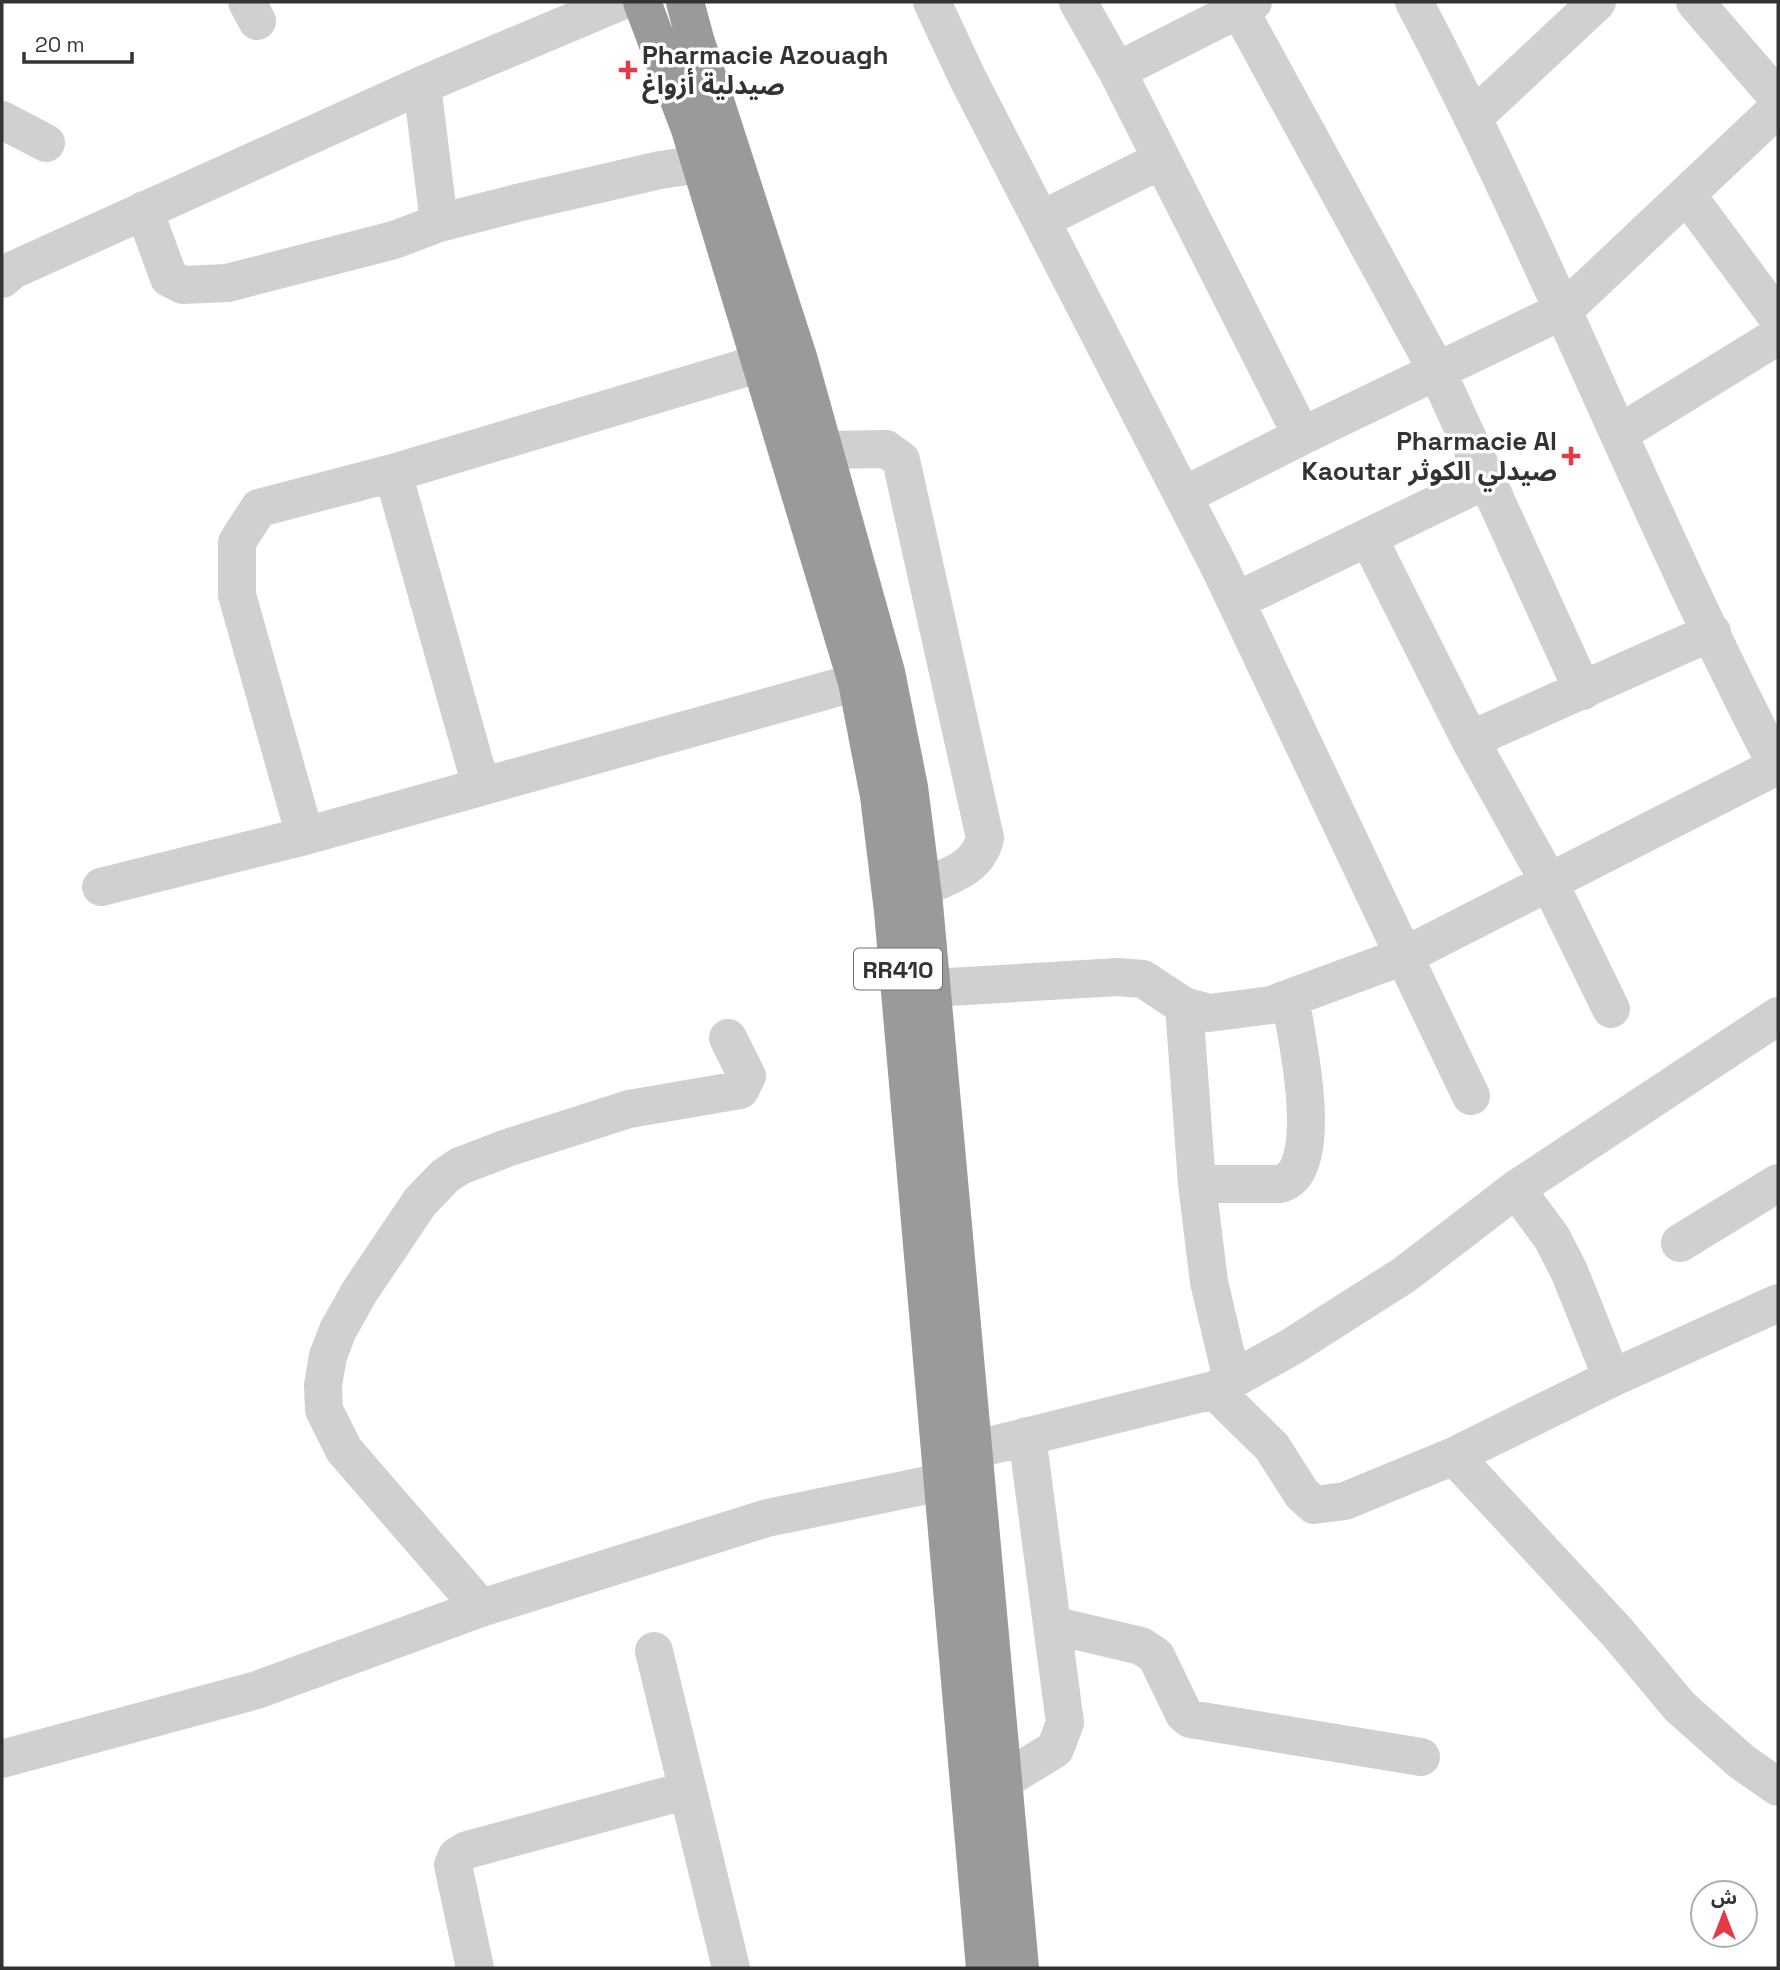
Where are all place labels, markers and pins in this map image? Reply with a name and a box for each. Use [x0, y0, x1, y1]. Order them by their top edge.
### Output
place label: Pharmacie Azouagh صيدلية أزواغ [642, 38, 889, 104]
marker: Pharmacie Azouagh صيدلية أزواغ [620, 62, 636, 78]
place label: Pharmacie Al Kaoutar صيدلي الكوثر [1302, 424, 1557, 492]
marker: Pharmacie Al Kaoutar صيدلي الكوثر [1563, 448, 1579, 464]

